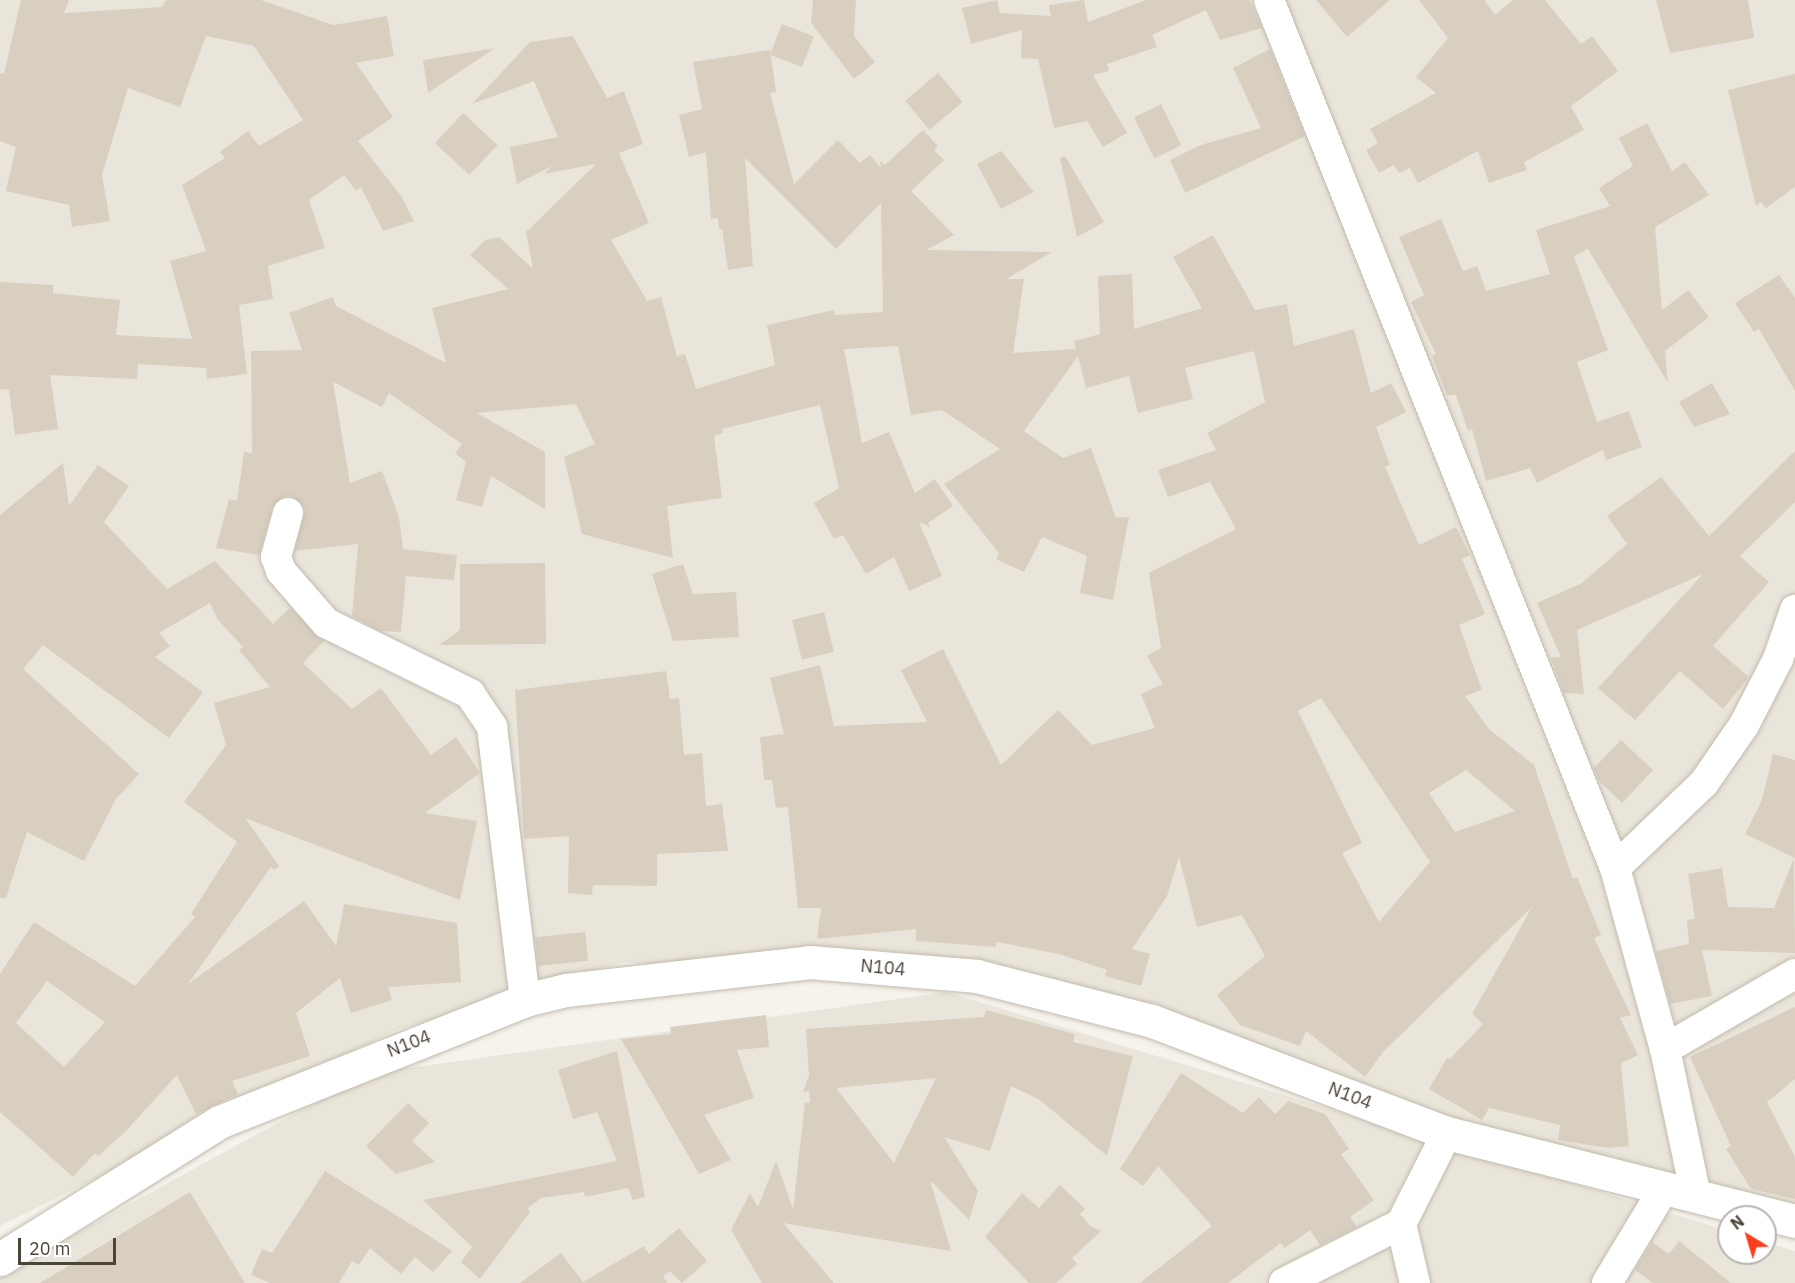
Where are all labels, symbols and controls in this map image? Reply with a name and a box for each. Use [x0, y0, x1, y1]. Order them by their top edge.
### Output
street label: N104 [860, 955, 906, 981]
street label: N104 [384, 1026, 434, 1062]
street label: N104 [1325, 1078, 1375, 1114]
north arrow [1717, 1205, 1777, 1265]
text: N [1726, 1211, 1748, 1234]
scale bar [21, 1226, 118, 1264]
text: 20 m [29, 1237, 71, 1260]

